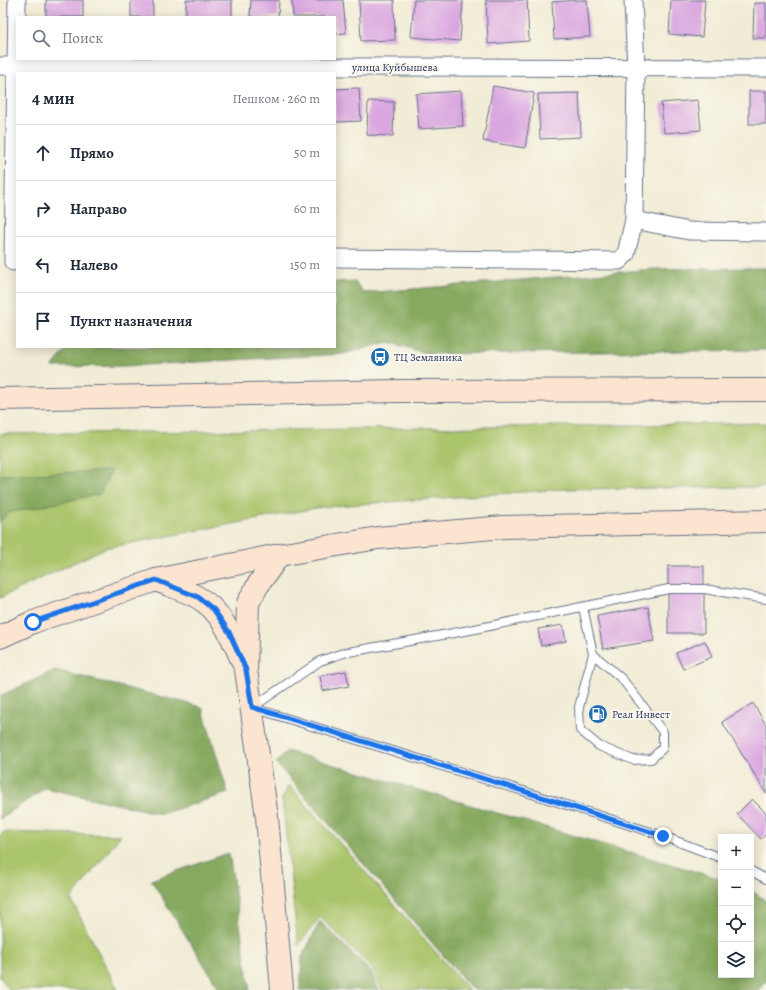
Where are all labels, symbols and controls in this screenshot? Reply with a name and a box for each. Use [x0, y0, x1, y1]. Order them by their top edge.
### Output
search box [16, 16, 336, 60]
icon: search [30, 27, 52, 49]
text: Поиск [62, 28, 103, 48]
street label: улица Куйбышева [351, 60, 439, 75]
text: 4 мин [32, 87, 75, 110]
text: Пешком · 260 m [232, 90, 320, 107]
icon: ahead [32, 142, 54, 164]
text: Прямо [70, 143, 114, 163]
text: 50 m [294, 144, 320, 161]
icon: right [32, 198, 54, 220]
text: Направо [70, 199, 127, 219]
text: 60 m [294, 200, 320, 217]
icon: left [32, 254, 54, 276]
text: Налево [70, 255, 118, 275]
text: 150 m [290, 256, 320, 273]
icon: arrive [32, 310, 54, 332]
text: Пункт назначения [70, 311, 192, 331]
bus stop icon: ТЦ Земляника [369, 346, 391, 368]
place label: ТЦ Земляника [394, 350, 463, 365]
route start [24, 613, 42, 631]
fuel station icon: Реал Инвест [587, 703, 609, 725]
place label: Реал Инвест [612, 707, 670, 722]
route end [654, 827, 672, 845]
map controls [718, 834, 754, 978]
button: + [718, 834, 754, 870]
button: − [718, 870, 754, 906]
button: locate [718, 906, 754, 942]
button: layers [718, 942, 754, 978]

